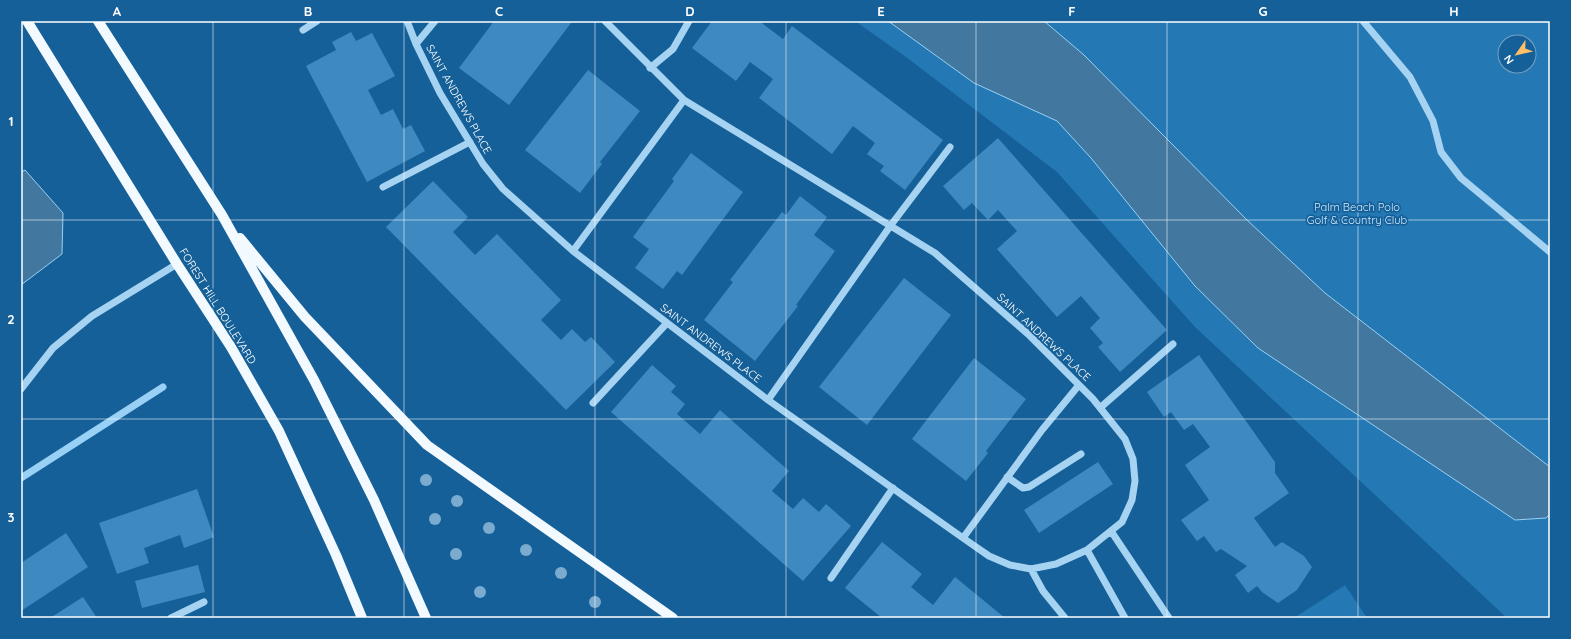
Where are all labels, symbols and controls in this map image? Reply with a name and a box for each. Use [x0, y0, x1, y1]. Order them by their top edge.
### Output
text: A [113, 3, 122, 19]
text: B [304, 3, 312, 19]
text: C [495, 3, 503, 19]
text: D [685, 3, 695, 19]
text: E [877, 3, 885, 19]
text: F [1068, 3, 1076, 19]
text: G [1258, 3, 1268, 19]
text: H [1449, 3, 1459, 19]
north arrow [1497, 34, 1537, 74]
street label: SAINT ANDREWS PLACE [423, 42, 495, 156]
text: N [1501, 52, 1517, 67]
text: 1 [8, 113, 14, 129]
park label: Palm Beach Polo Golf & Country Club [1307, 200, 1408, 227]
street label: FOREST HILL BOULEVARD [176, 245, 260, 367]
street label: SAINT ANDREWS PLACE [994, 290, 1094, 384]
street label: SAINT ANDREWS PLACE [658, 300, 764, 386]
text: 2 [7, 311, 15, 327]
text: 3 [8, 509, 15, 525]

